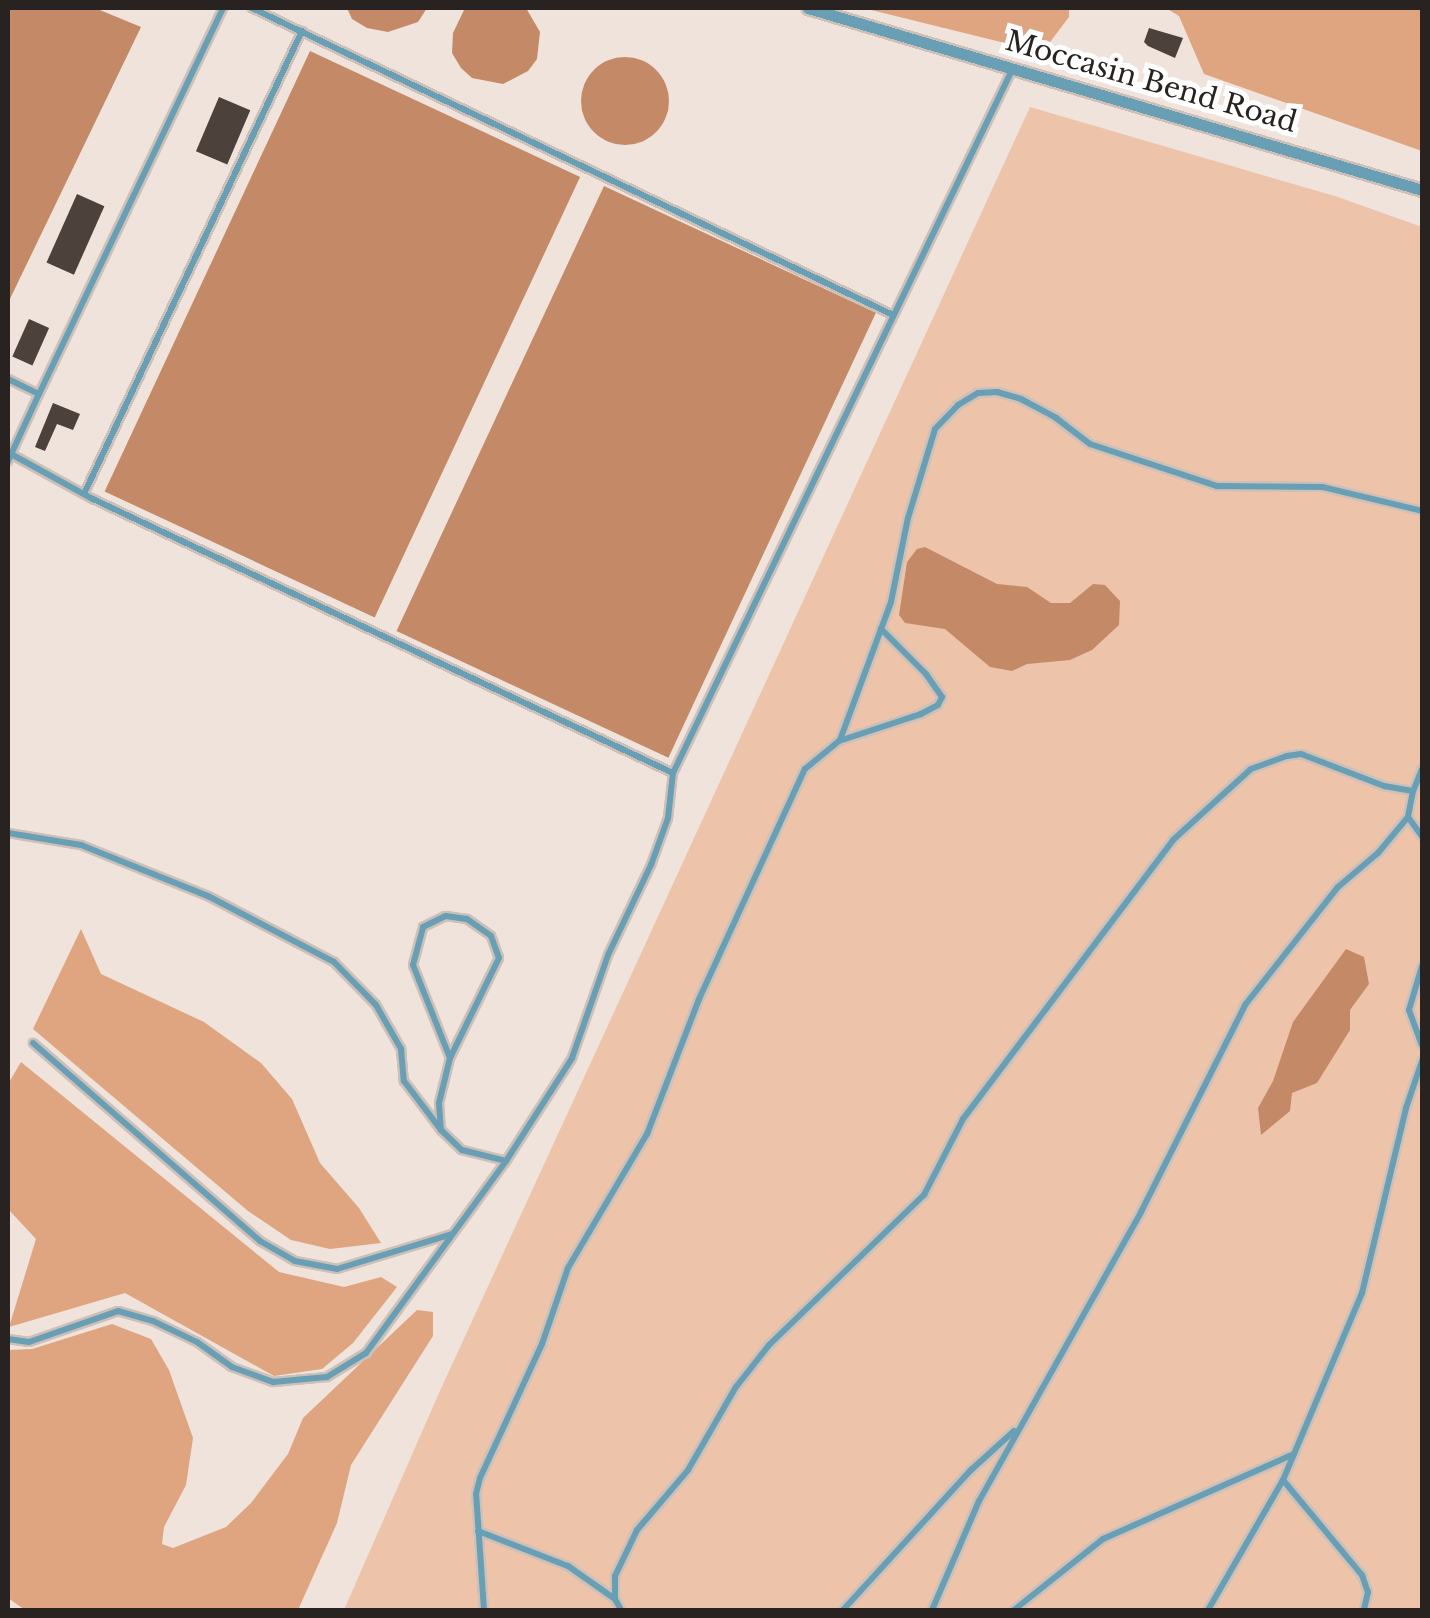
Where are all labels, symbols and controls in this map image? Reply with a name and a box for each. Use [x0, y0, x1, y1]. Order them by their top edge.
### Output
street label: Moccasin Bend Road [1001, 24, 1301, 140]

